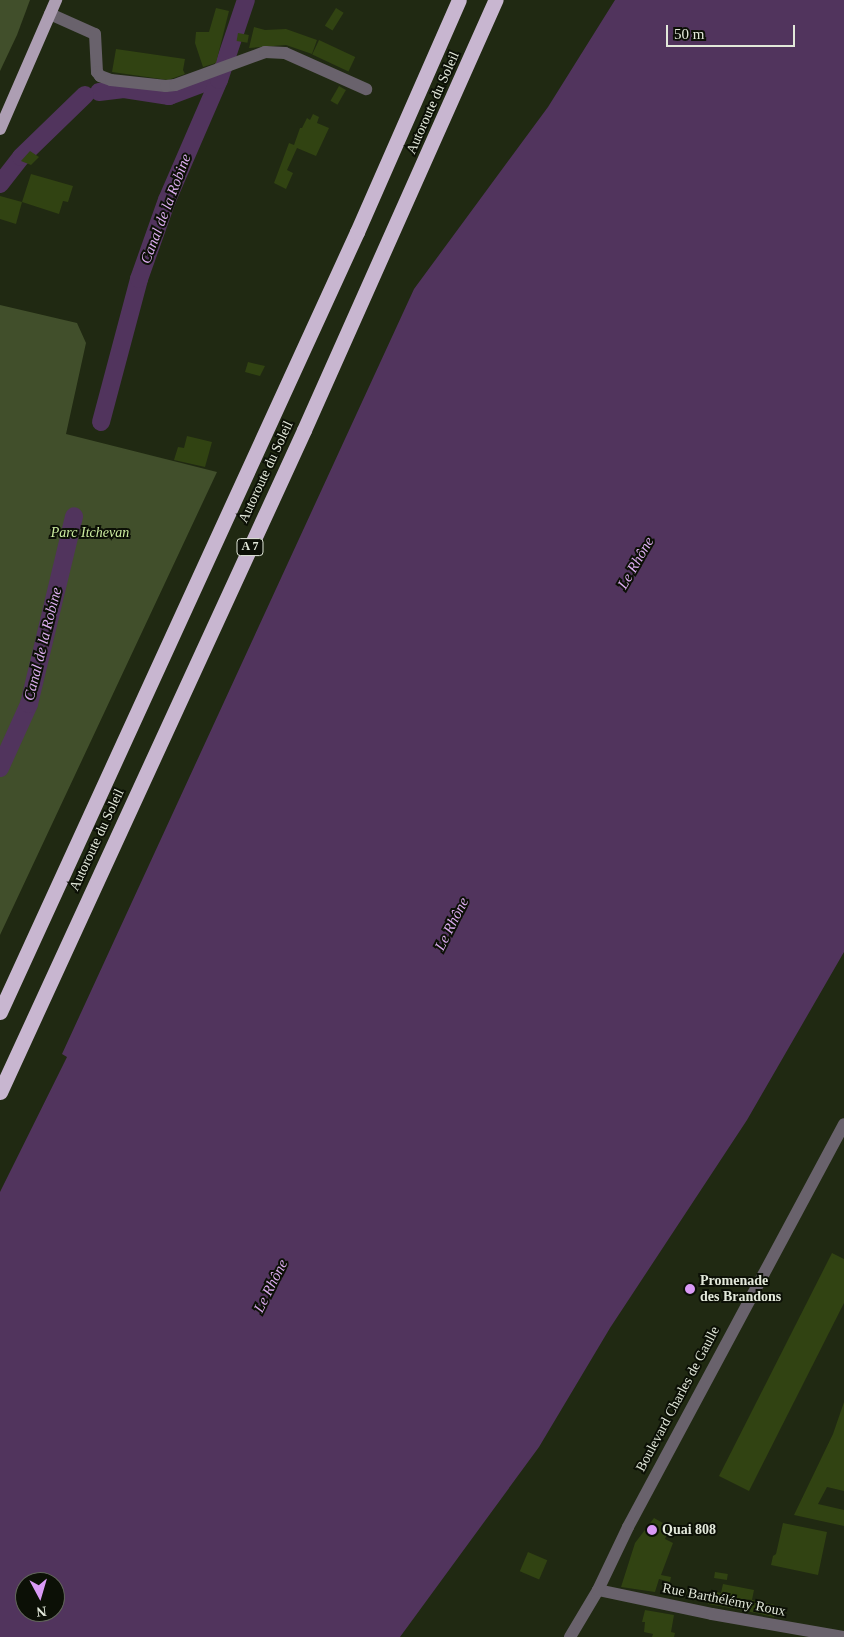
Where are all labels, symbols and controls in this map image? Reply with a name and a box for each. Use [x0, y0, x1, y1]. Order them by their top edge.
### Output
scale bar [669, 15, 798, 47]
text: 50 m [674, 26, 704, 42]
street label: Autoroute du Soleil [403, 49, 463, 157]
water label: Canal de la Robine [137, 152, 195, 266]
street label: Autoroute du Soleil [235, 418, 297, 526]
park label: Parc Itchevan [51, 525, 129, 541]
water label: Le Rhône [614, 534, 658, 592]
road number: A 7 [235, 538, 265, 556]
water label: Canal de la Robine [20, 585, 66, 703]
street label: Autoroute du Soleil [66, 786, 128, 894]
water label: Le Rhône [431, 894, 473, 954]
water label: Le Rhône [250, 1256, 292, 1316]
place label: Promenade des Brandons [700, 1273, 781, 1305]
marker: Promenade des Brandons [684, 1283, 696, 1295]
street label: Boulevard Charles de Gaulle [633, 1323, 723, 1475]
place label: Quai 808 [662, 1522, 716, 1538]
marker: Quai 808 [646, 1524, 658, 1536]
north arrow [15, 1572, 65, 1622]
street label: Rue Barthélémy Roux [661, 1580, 787, 1620]
text: N [36, 1603, 47, 1619]

